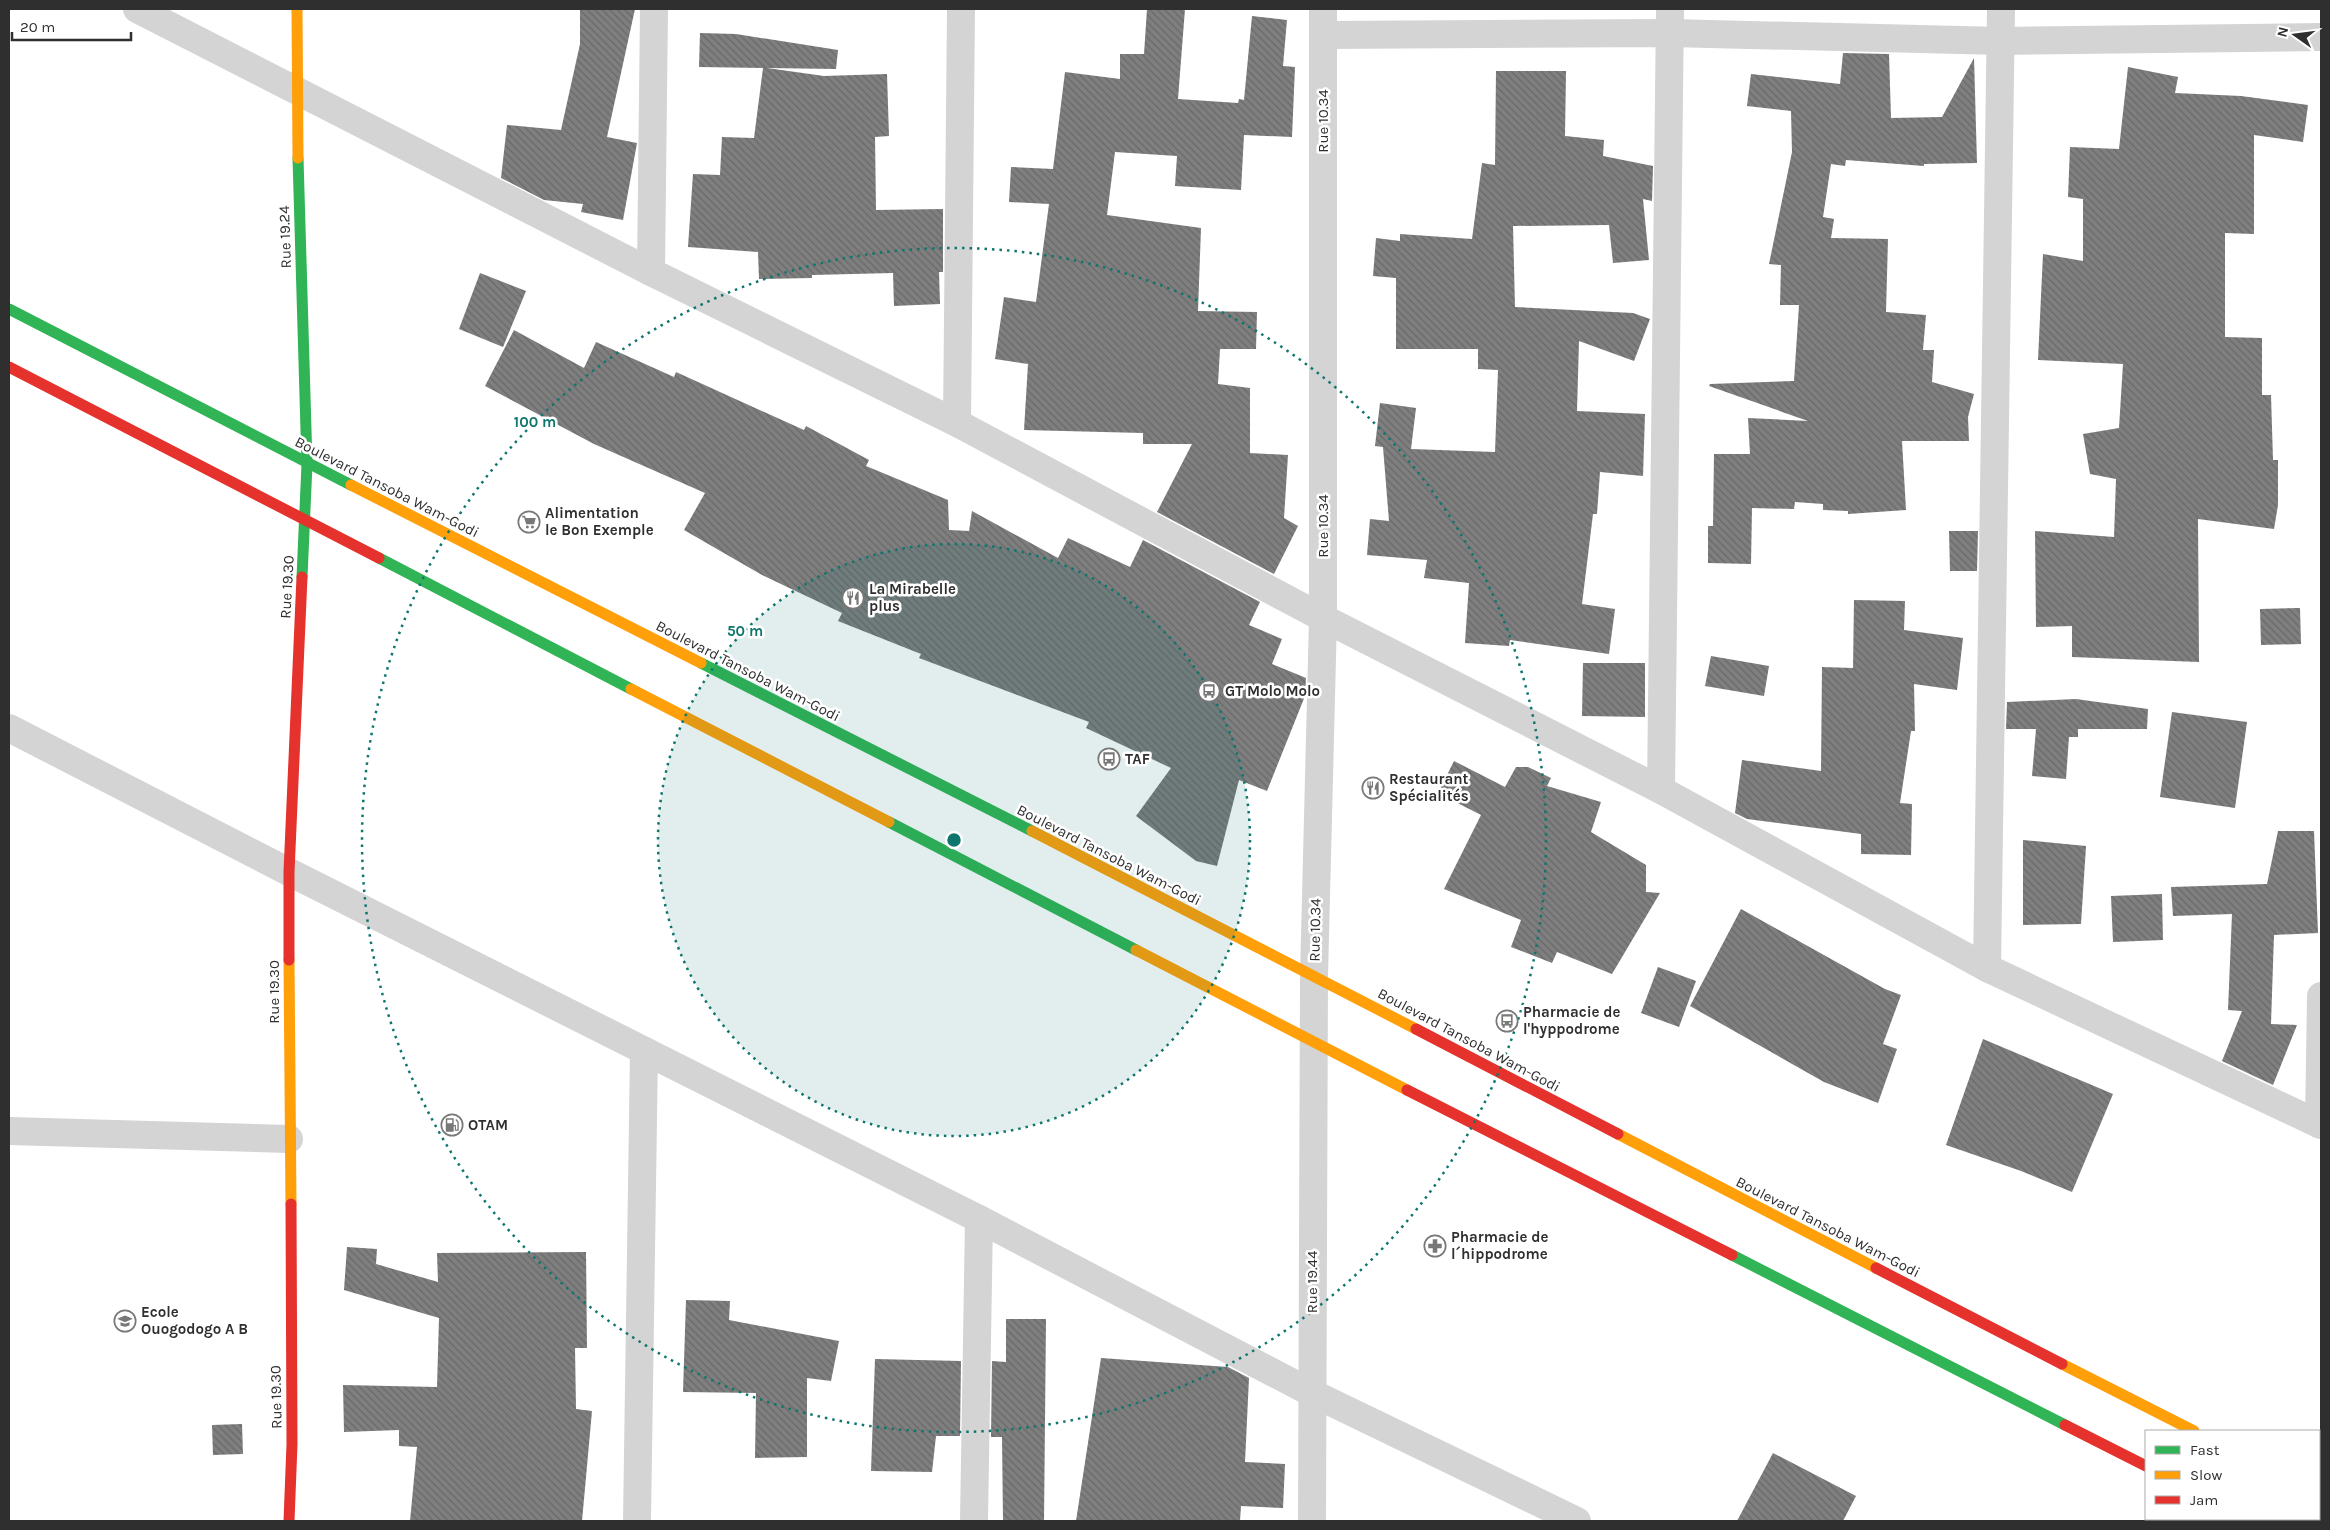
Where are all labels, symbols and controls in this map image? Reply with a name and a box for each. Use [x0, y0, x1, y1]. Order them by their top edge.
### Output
scale bar [12, 10, 131, 42]
north arrow [2270, 10, 2320, 60]
text: 20 m [20, 18, 55, 36]
text: N [2273, 25, 2292, 39]
street label: Rue 10.34 [1314, 89, 1332, 153]
street label: Rue 19.24 [275, 205, 295, 269]
text: 100 m [514, 413, 556, 431]
street label: Boulevard Tansoba Wam-Godi [292, 433, 482, 541]
street label: Rue 10.34 [1314, 494, 1332, 558]
place label: Alimentation le Bon Exemple [545, 504, 654, 539]
supermarket icon: Alimentation le Bon Exemple [517, 510, 541, 534]
street label: Rue 19.30 [276, 555, 298, 619]
place label: La Mirabelle plus [869, 580, 956, 615]
restaurant icon: La Mirabelle plus [841, 586, 865, 610]
street label: Boulevard Tansoba Wam-Godi [653, 617, 843, 725]
text: 50 m [727, 622, 763, 640]
bus stop icon: GT Molo Molo [1197, 679, 1221, 703]
place label: GT Molo Molo [1225, 682, 1320, 700]
bus stop icon: TAF [1097, 747, 1121, 771]
place label: TAF [1125, 750, 1150, 768]
place label: Restaurant Spécialités [1389, 770, 1469, 805]
restaurant icon: Restaurant Spécialités [1361, 776, 1385, 800]
street label: Boulevard Tansoba Wam-Godi [1014, 801, 1204, 909]
centre of rings [945, 831, 963, 849]
street label: Rue 10.34 [1305, 898, 1325, 962]
street label: Rue 19.30 [265, 960, 283, 1024]
street label: Boulevard Tansoba Wam-Godi [1375, 984, 1563, 1096]
place label: Pharmacie de l'hyppodrome [1523, 1003, 1621, 1038]
bus stop icon: Pharmacie de l'hyppodrome [1495, 1009, 1519, 1033]
fuel station icon: OTAM [440, 1113, 464, 1137]
place label: OTAM [468, 1116, 508, 1134]
street label: Boulevard Tansoba Wam-Godi [1733, 1173, 1923, 1281]
place label: Pharmacie de l´hippodrome [1451, 1228, 1549, 1263]
pharmacy icon: Pharmacie de l´hippodrome [1423, 1234, 1447, 1258]
street label: Rue 19.44 [1303, 1250, 1321, 1313]
place label: Ecole Ouogodogo A B [141, 1303, 248, 1338]
school or university icon: Ecole Ouogodogo A B [113, 1309, 137, 1333]
street label: Rue 19.30 [266, 1365, 286, 1429]
legend [2145, 1430, 2320, 1520]
text: Fast [2190, 1441, 2220, 1459]
text: Slow [2190, 1466, 2222, 1484]
text: Jam [2190, 1491, 2218, 1509]

